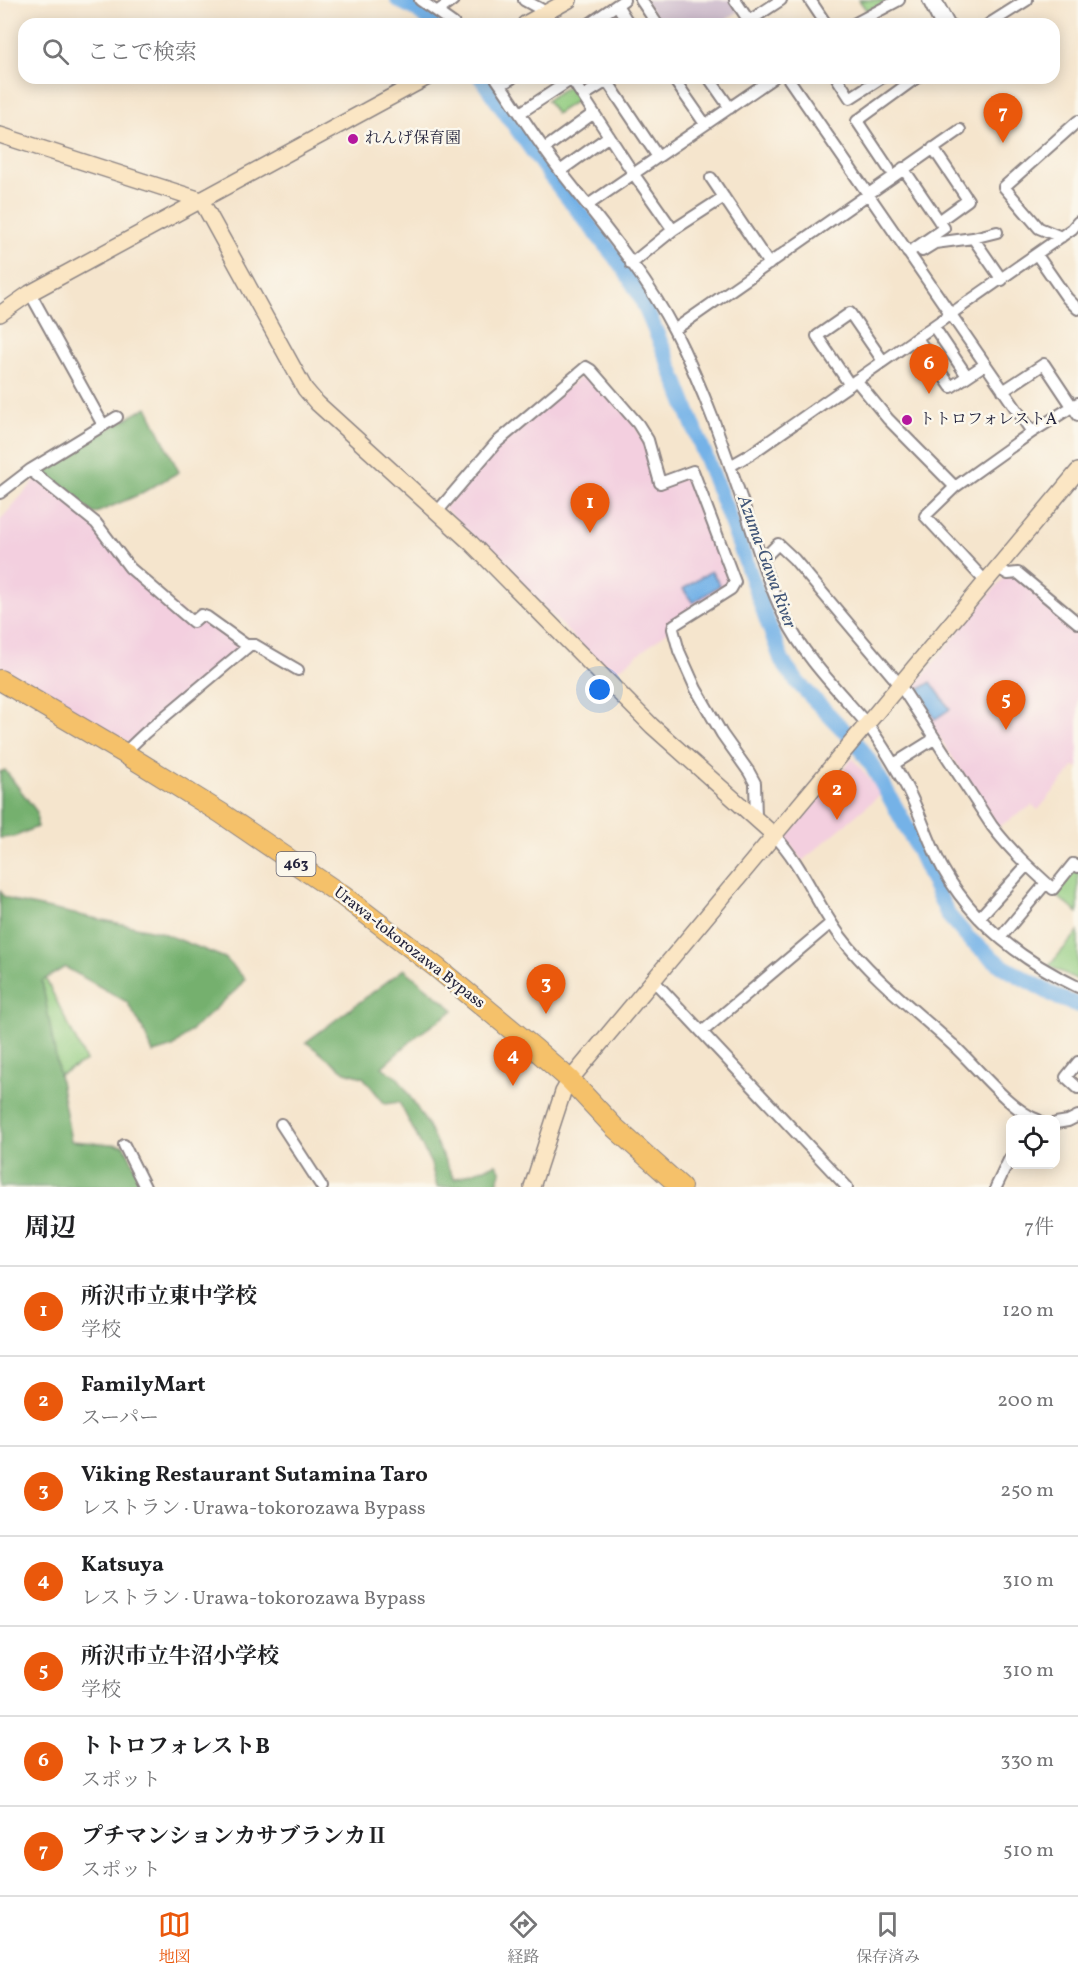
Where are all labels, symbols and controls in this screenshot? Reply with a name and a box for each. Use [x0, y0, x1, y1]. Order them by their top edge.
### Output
search box [18, 18, 1060, 84]
icon: search [39, 35, 72, 68]
text: ここで検索 [87, 38, 197, 69]
pin: 7 [984, 94, 1022, 143]
place label: れんげ保育園 [365, 128, 461, 150]
marker: れんげ保育園 [346, 132, 360, 146]
pin: 6 [910, 344, 948, 394]
place label: トトロフォレストA [919, 409, 1057, 431]
marker: トトロフォレストA [900, 413, 914, 427]
pin: 1 [570, 484, 610, 533]
water label: Azuma-Gawa River [730, 491, 802, 632]
your location [585, 675, 614, 704]
pin: 5 [986, 680, 1026, 730]
pin: 2 [818, 770, 856, 820]
road number: 463 [276, 852, 316, 876]
street label: Urawa-tokorozawa Bypass [329, 882, 489, 1014]
pin: 3 [526, 964, 566, 1014]
pin: 4 [494, 1036, 532, 1086]
map controls [1006, 1115, 1060, 1169]
button: locate [1006, 1115, 1060, 1169]
text: 周辺 [24, 1211, 76, 1247]
text: 7件 [1024, 1214, 1054, 1242]
text: 所沢市立東中学校 [81, 1282, 257, 1313]
text: 1 [39, 1297, 48, 1325]
text: 120 m [1002, 1297, 1054, 1325]
text: 学校 [81, 1317, 121, 1345]
text: FamilyMart [81, 1370, 206, 1401]
text: 2 [38, 1387, 49, 1415]
text: 200 m [997, 1387, 1054, 1415]
text: スーパー [81, 1405, 159, 1433]
text: Viking Restaurant Sutamina Taro [81, 1460, 428, 1491]
text: 3 [38, 1477, 49, 1505]
text: 250 m [1000, 1477, 1054, 1505]
text: レストラン · Urawa-tokorozawa Bypass [81, 1495, 426, 1523]
text: Katsuya [81, 1550, 164, 1581]
text: 4 [37, 1567, 50, 1595]
text: 310 m [1002, 1567, 1054, 1595]
text: レストラン · Urawa-tokorozawa Bypass [81, 1585, 426, 1613]
text: 所沢市立牛沼小学校 [81, 1642, 279, 1673]
text: 5 [39, 1657, 48, 1685]
text: 310 m [1002, 1657, 1054, 1685]
text: 学校 [81, 1677, 121, 1705]
text: トトロフォレストB [81, 1732, 270, 1763]
text: 6 [38, 1747, 49, 1775]
text: 330 m [1000, 1747, 1054, 1775]
text: スポット [81, 1767, 161, 1795]
text: プチマンションカサブランカⅡ [81, 1822, 388, 1853]
text: 7 [39, 1837, 48, 1865]
text: 510 m [1003, 1837, 1054, 1865]
text: スポット [81, 1857, 161, 1885]
tab: 地図 [158, 1908, 191, 1969]
tab: 経路 [507, 1908, 540, 1969]
tab: 保存済み [856, 1908, 920, 1969]

